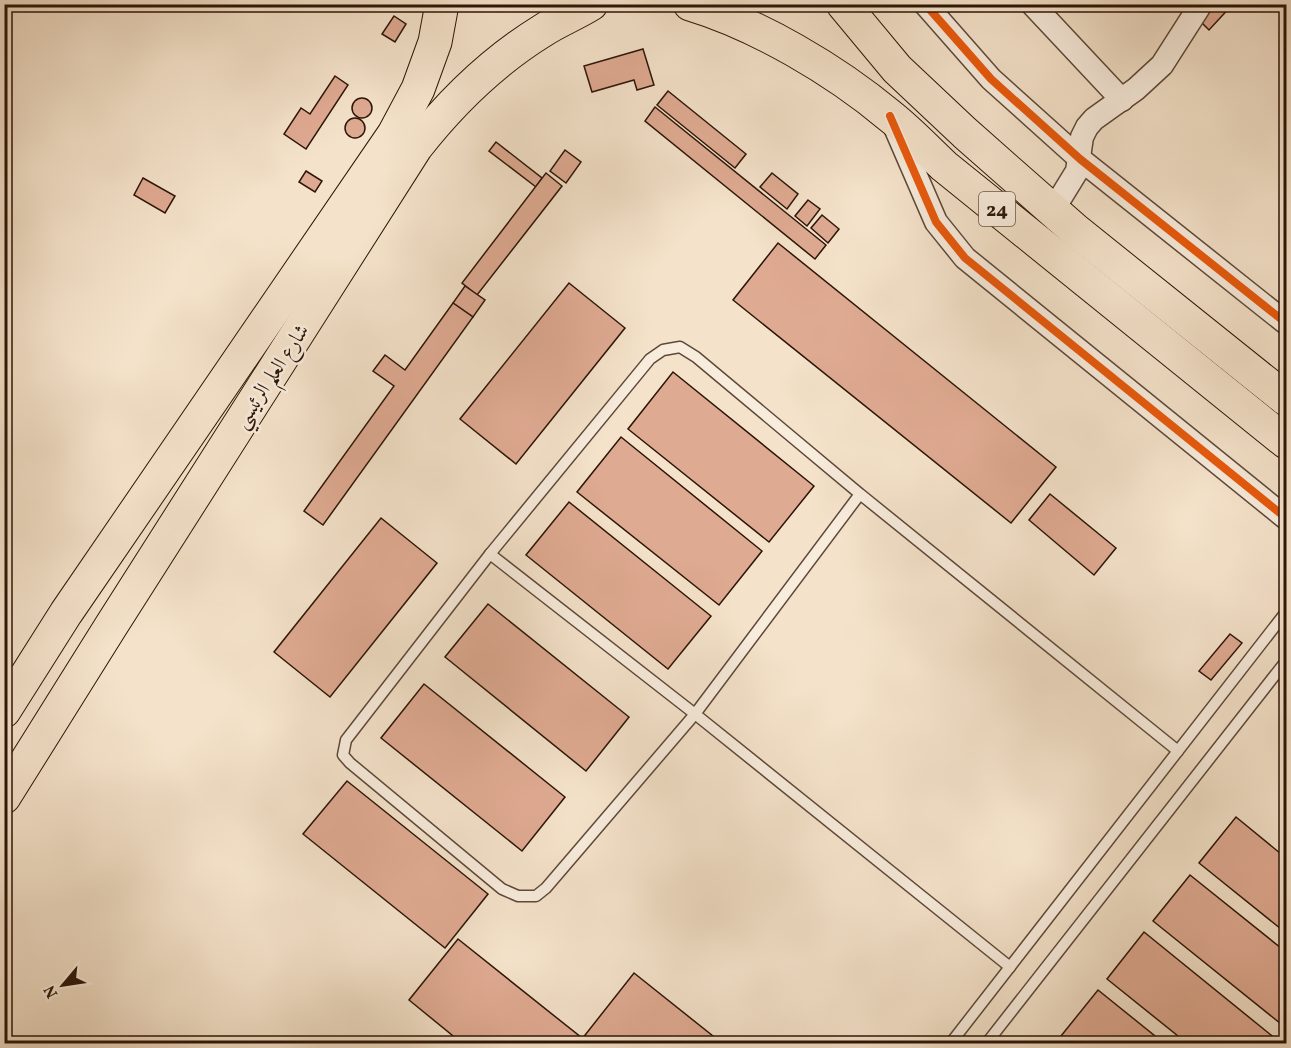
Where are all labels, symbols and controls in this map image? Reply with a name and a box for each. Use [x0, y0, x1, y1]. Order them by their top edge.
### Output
road number: 24 [979, 192, 1015, 226]
street label: شارع العلم الرئيسي [228, 319, 321, 438]
north arrow [33, 955, 93, 1015]
text: N [39, 981, 64, 1002]

